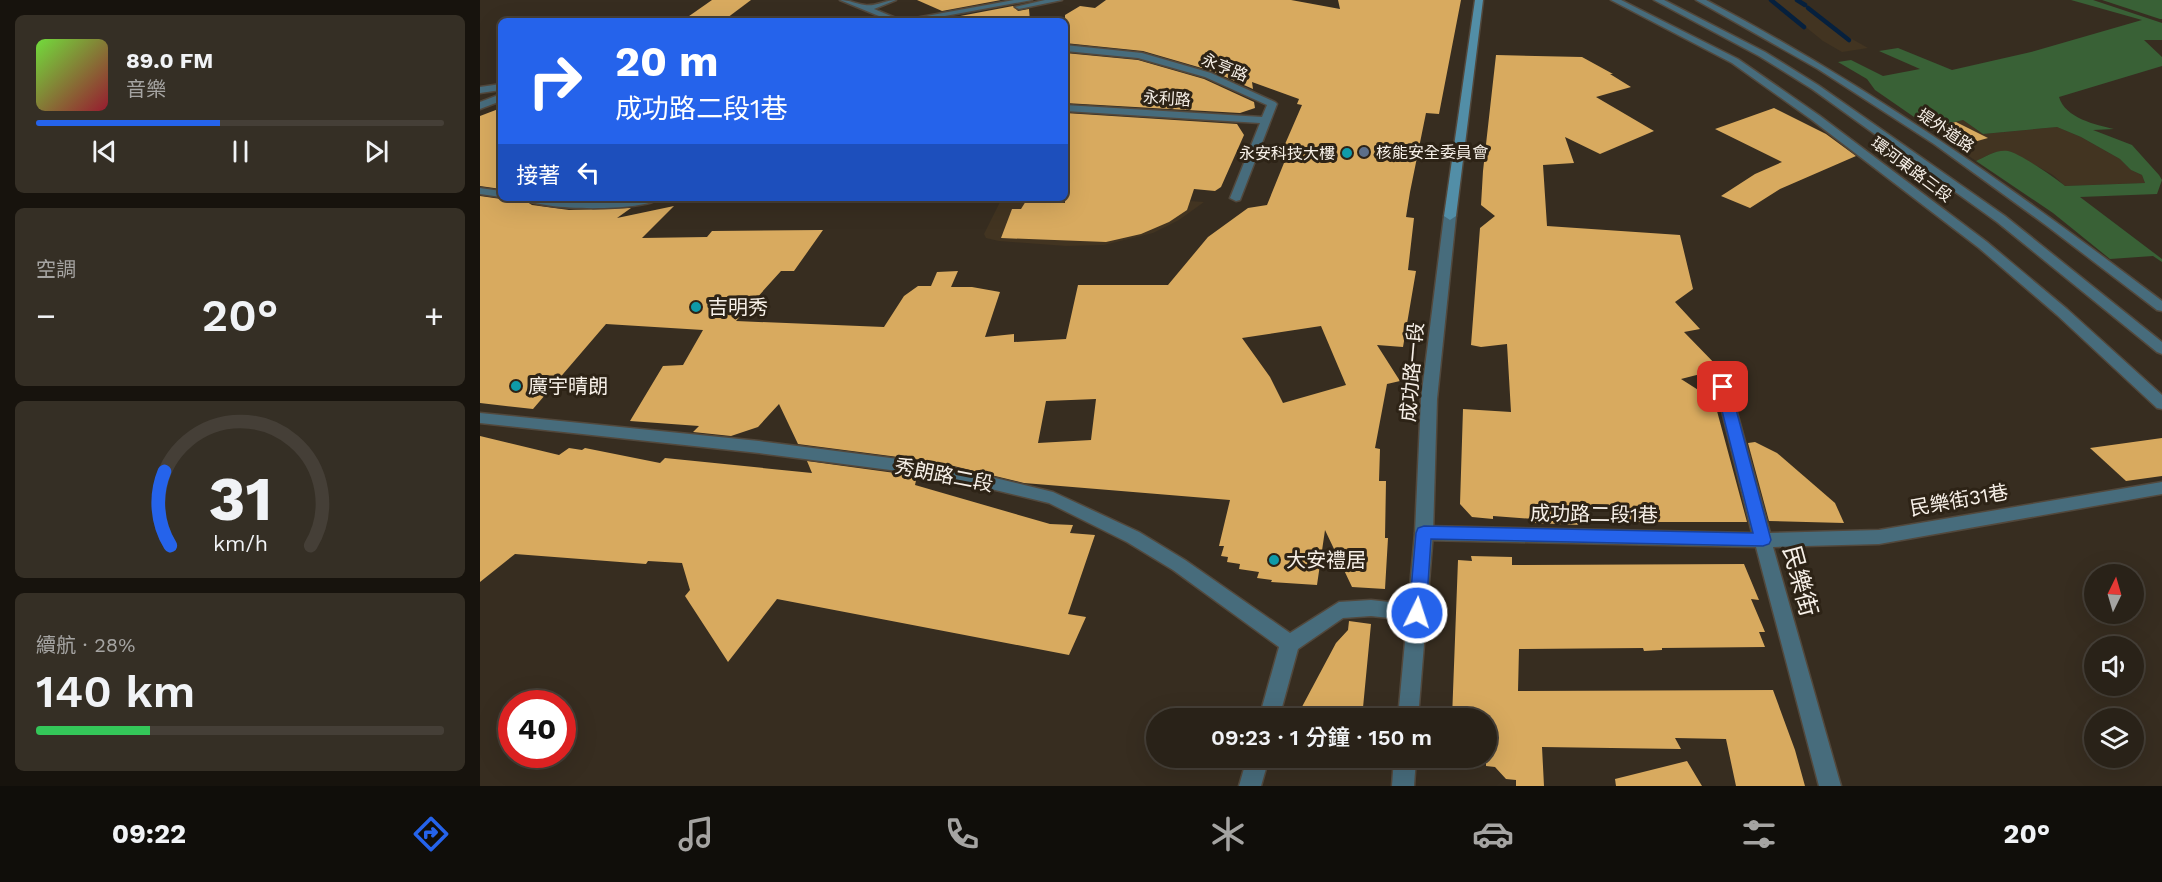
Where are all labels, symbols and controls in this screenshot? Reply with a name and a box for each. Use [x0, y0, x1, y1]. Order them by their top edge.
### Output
text: 20 m [615, 37, 719, 86]
icon: right [516, 42, 594, 120]
text: 89.0 FM [126, 48, 213, 73]
street label: 永亨路 [1199, 50, 1251, 85]
text: 音樂 [126, 77, 166, 101]
street label: 永利路 [1142, 87, 1192, 110]
text: 成功路二段1巷 [615, 93, 788, 125]
street label: 堤外道路 [1914, 105, 1978, 156]
street label: 環河東路三段 [1868, 133, 1956, 206]
icon: previous [88, 135, 121, 168]
icon: pause [224, 135, 257, 168]
icon: next [360, 135, 393, 168]
place label: 核能安全委員會 [1376, 143, 1488, 162]
place label: 永安科技大樓 [1239, 144, 1335, 163]
marker: 核能安全委員會 [1357, 145, 1371, 159]
marker: 永安科技大樓 [1340, 146, 1354, 160]
icon: left [572, 156, 605, 189]
text: 接著 [516, 163, 560, 188]
text: 空調 [36, 257, 76, 281]
text: 20° [202, 289, 278, 342]
place label: 吉明秀 [708, 295, 768, 319]
text: − [36, 296, 56, 335]
text: + [424, 296, 444, 335]
marker: 吉明秀 [689, 300, 703, 314]
street label: 成功路一段 [1396, 321, 1428, 423]
pin [1697, 361, 1748, 412]
icon: arrive [1706, 370, 1739, 403]
place label: 廣宇晴朗 [528, 374, 608, 398]
marker: 廣宇晴朗 [509, 379, 523, 393]
street label: 秀朗路二段 [893, 454, 995, 496]
text: 31 [208, 463, 272, 536]
street label: 民樂街31巷 [1908, 480, 2010, 520]
street label: 成功路二段1巷 [1530, 501, 1658, 527]
text: km/h [212, 532, 268, 557]
street label: 民樂街 [1777, 543, 1823, 619]
place label: 大安禮居 [1286, 548, 1366, 572]
marker: 大安禮居 [1267, 553, 1281, 567]
north arrow [2084, 564, 2144, 624]
map controls [2084, 564, 2144, 768]
position arrow [1385, 581, 1449, 645]
text: 續航 · 28% [36, 633, 135, 657]
button: sound [2084, 636, 2144, 696]
text: 140 km [36, 665, 195, 718]
speed limit sign: 40 [498, 690, 576, 768]
button: layers [2084, 708, 2144, 768]
text: 09:23 · 1 分鐘 · 150 m [1211, 725, 1432, 750]
icon: directions [410, 813, 452, 855]
icon: music [675, 813, 717, 855]
icon: phone [941, 813, 983, 855]
icon: climate [1207, 813, 1249, 855]
icon: car [1472, 813, 1514, 855]
icon: filters [1738, 813, 1780, 855]
text: 09:22 [112, 818, 186, 850]
text: 20° [2003, 818, 2050, 850]

